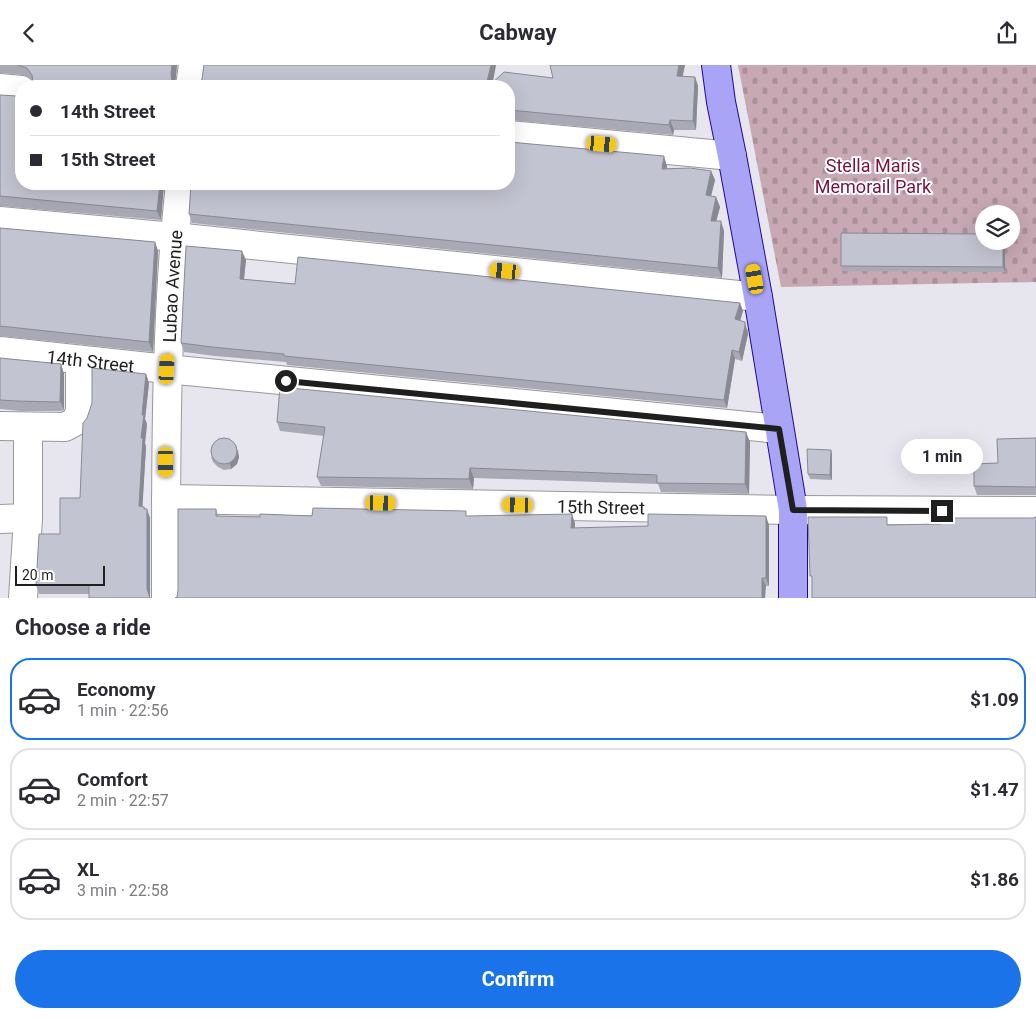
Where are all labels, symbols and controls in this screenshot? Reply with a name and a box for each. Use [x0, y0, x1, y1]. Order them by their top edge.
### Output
icon: back [15, 19, 43, 47]
icon: share [993, 19, 1021, 47]
text: Cabway [479, 20, 557, 45]
text: 14th Street [60, 100, 155, 123]
car [586, 135, 617, 153]
text: 15th Street [60, 148, 155, 171]
park label: Stella Maris Memorail Park [815, 155, 932, 197]
map controls [975, 205, 1020, 250]
button: layers [975, 205, 1020, 250]
street label: Lubao Avenue [158, 229, 186, 343]
car [489, 262, 520, 280]
car [745, 263, 764, 295]
street label: 14th Street [46, 346, 135, 376]
car [158, 354, 175, 384]
route start [275, 370, 297, 392]
callout: 1 min [901, 439, 983, 473]
car [158, 447, 173, 477]
text: 1 min [922, 447, 962, 466]
car [365, 495, 396, 511]
street label: 15th Street [557, 495, 645, 518]
car [502, 497, 533, 513]
route end [931, 500, 953, 522]
scale bar [15, 563, 105, 586]
text: 20 m [22, 567, 54, 583]
text: Choose a ride [15, 615, 151, 640]
icon: car [17, 677, 62, 722]
text: Economy [77, 678, 156, 701]
text: $1.09 [970, 688, 1019, 711]
text: 1 min · 22:56 [77, 701, 169, 720]
icon: car [17, 767, 62, 812]
text: Comfort [77, 768, 148, 791]
text: $1.47 [970, 778, 1019, 801]
text: 2 min · 22:57 [77, 791, 169, 810]
icon: car [17, 857, 62, 902]
text: XL [77, 858, 99, 881]
text: $1.86 [970, 868, 1019, 891]
text: 3 min · 22:58 [77, 881, 169, 900]
button: Confirm [15, 950, 1021, 1008]

